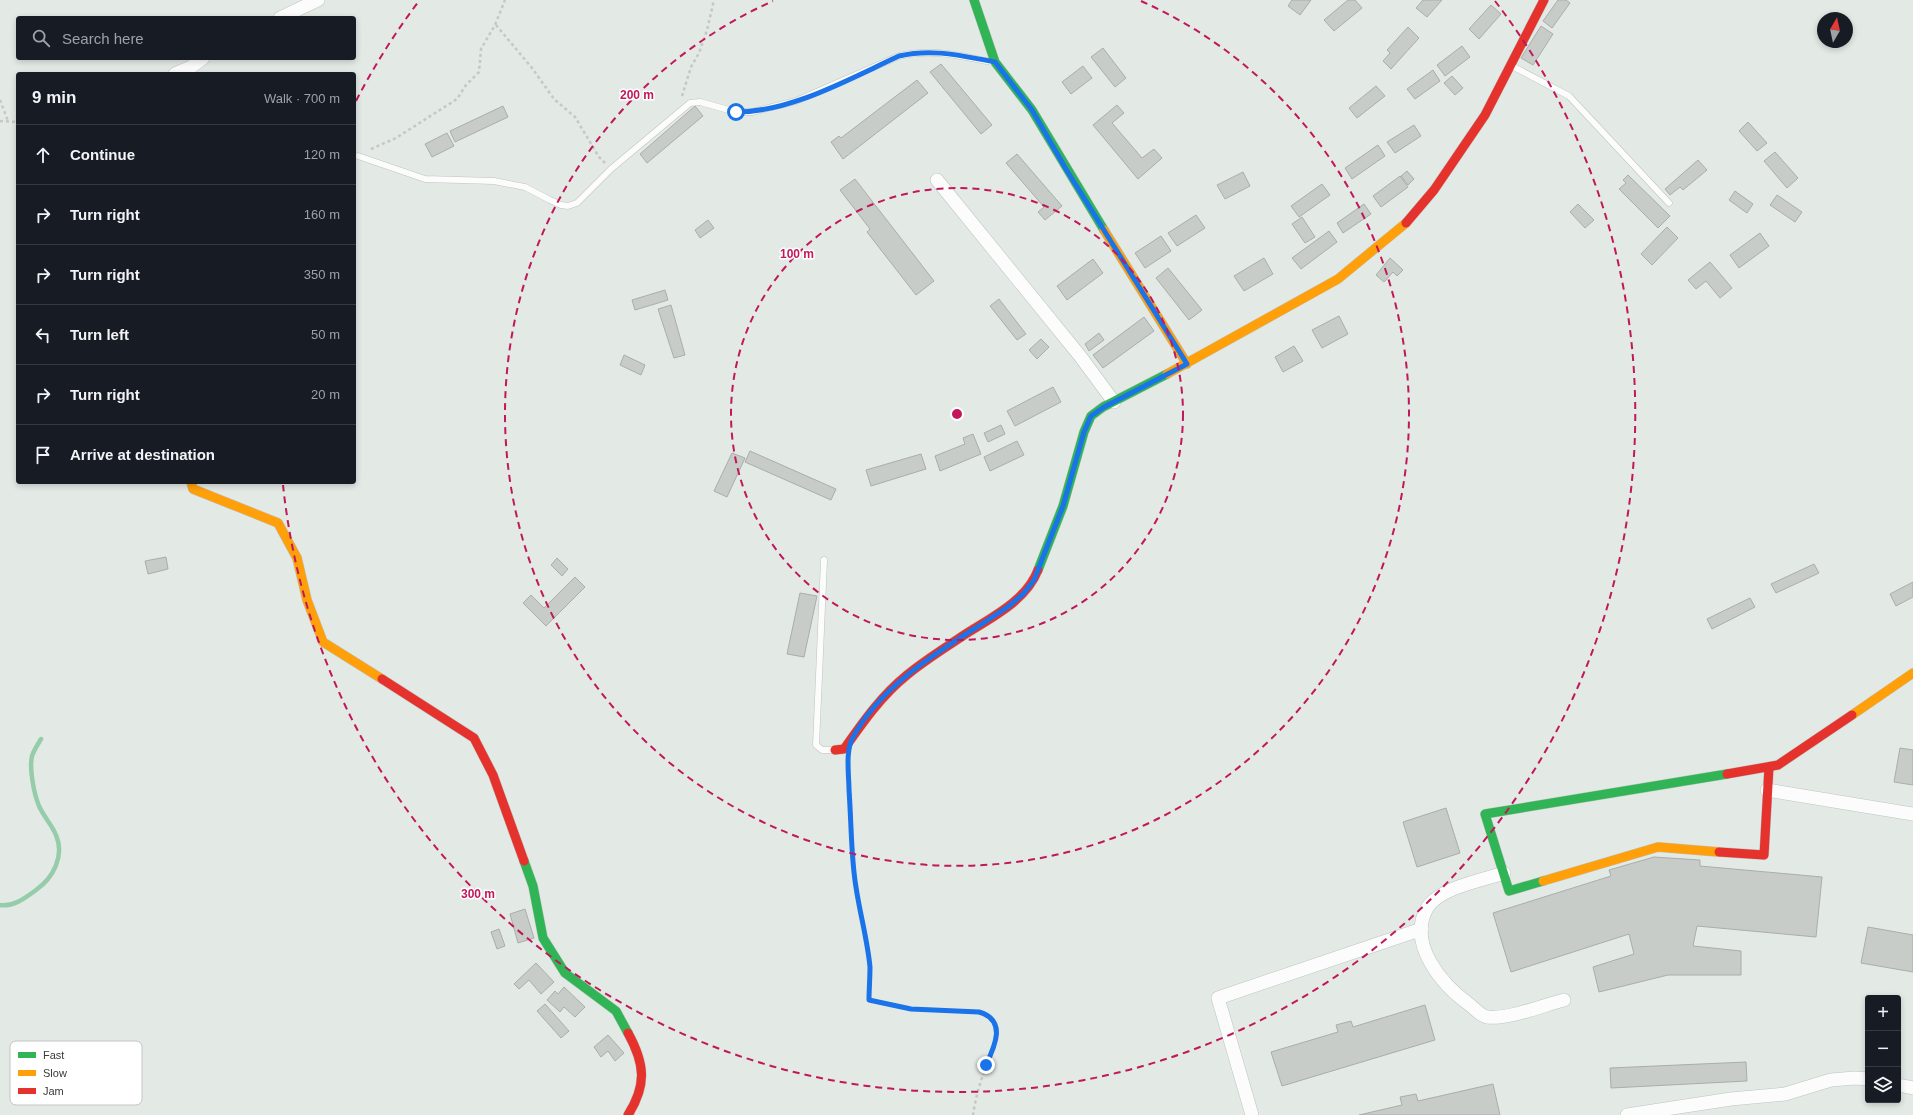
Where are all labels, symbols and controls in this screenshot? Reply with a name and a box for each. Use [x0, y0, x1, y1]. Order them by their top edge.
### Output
north arrow [1817, 12, 1853, 48]
search box [16, 16, 356, 60]
icon: search [30, 27, 52, 49]
text: Search here [62, 30, 144, 47]
text: 9 min [32, 88, 76, 107]
text: 200 m [620, 88, 654, 102]
text: Walk · 700 m [264, 91, 340, 106]
route start [727, 103, 745, 121]
icon: ahead [32, 144, 54, 166]
text: Continue [70, 146, 135, 163]
text: 120 m [304, 147, 340, 162]
icon: right [32, 204, 54, 226]
text: Turn right [70, 206, 140, 223]
text: 160 m [304, 207, 340, 222]
text: 100 m [780, 247, 814, 261]
icon: right [32, 264, 54, 286]
text: Turn right [70, 266, 140, 283]
text: 350 m [304, 267, 340, 282]
icon: left [32, 324, 54, 346]
text: Turn left [70, 326, 129, 343]
text: 50 m [311, 327, 340, 342]
icon: right [32, 384, 54, 406]
text: Turn right [70, 386, 140, 403]
text: 20 m [311, 387, 340, 402]
centre of rings [950, 407, 964, 421]
icon: arrive [32, 444, 54, 466]
text: Arrive at destination [70, 446, 215, 463]
text: 300 m [461, 887, 495, 901]
map controls [1865, 995, 1901, 1103]
button: + [1865, 995, 1901, 1031]
button: − [1865, 1031, 1901, 1067]
legend [10, 1041, 142, 1105]
text: Fast [43, 1049, 64, 1061]
route end [977, 1056, 995, 1074]
text: Slow [43, 1067, 67, 1079]
button: layers [1865, 1067, 1901, 1103]
text: Jam [43, 1085, 64, 1097]

